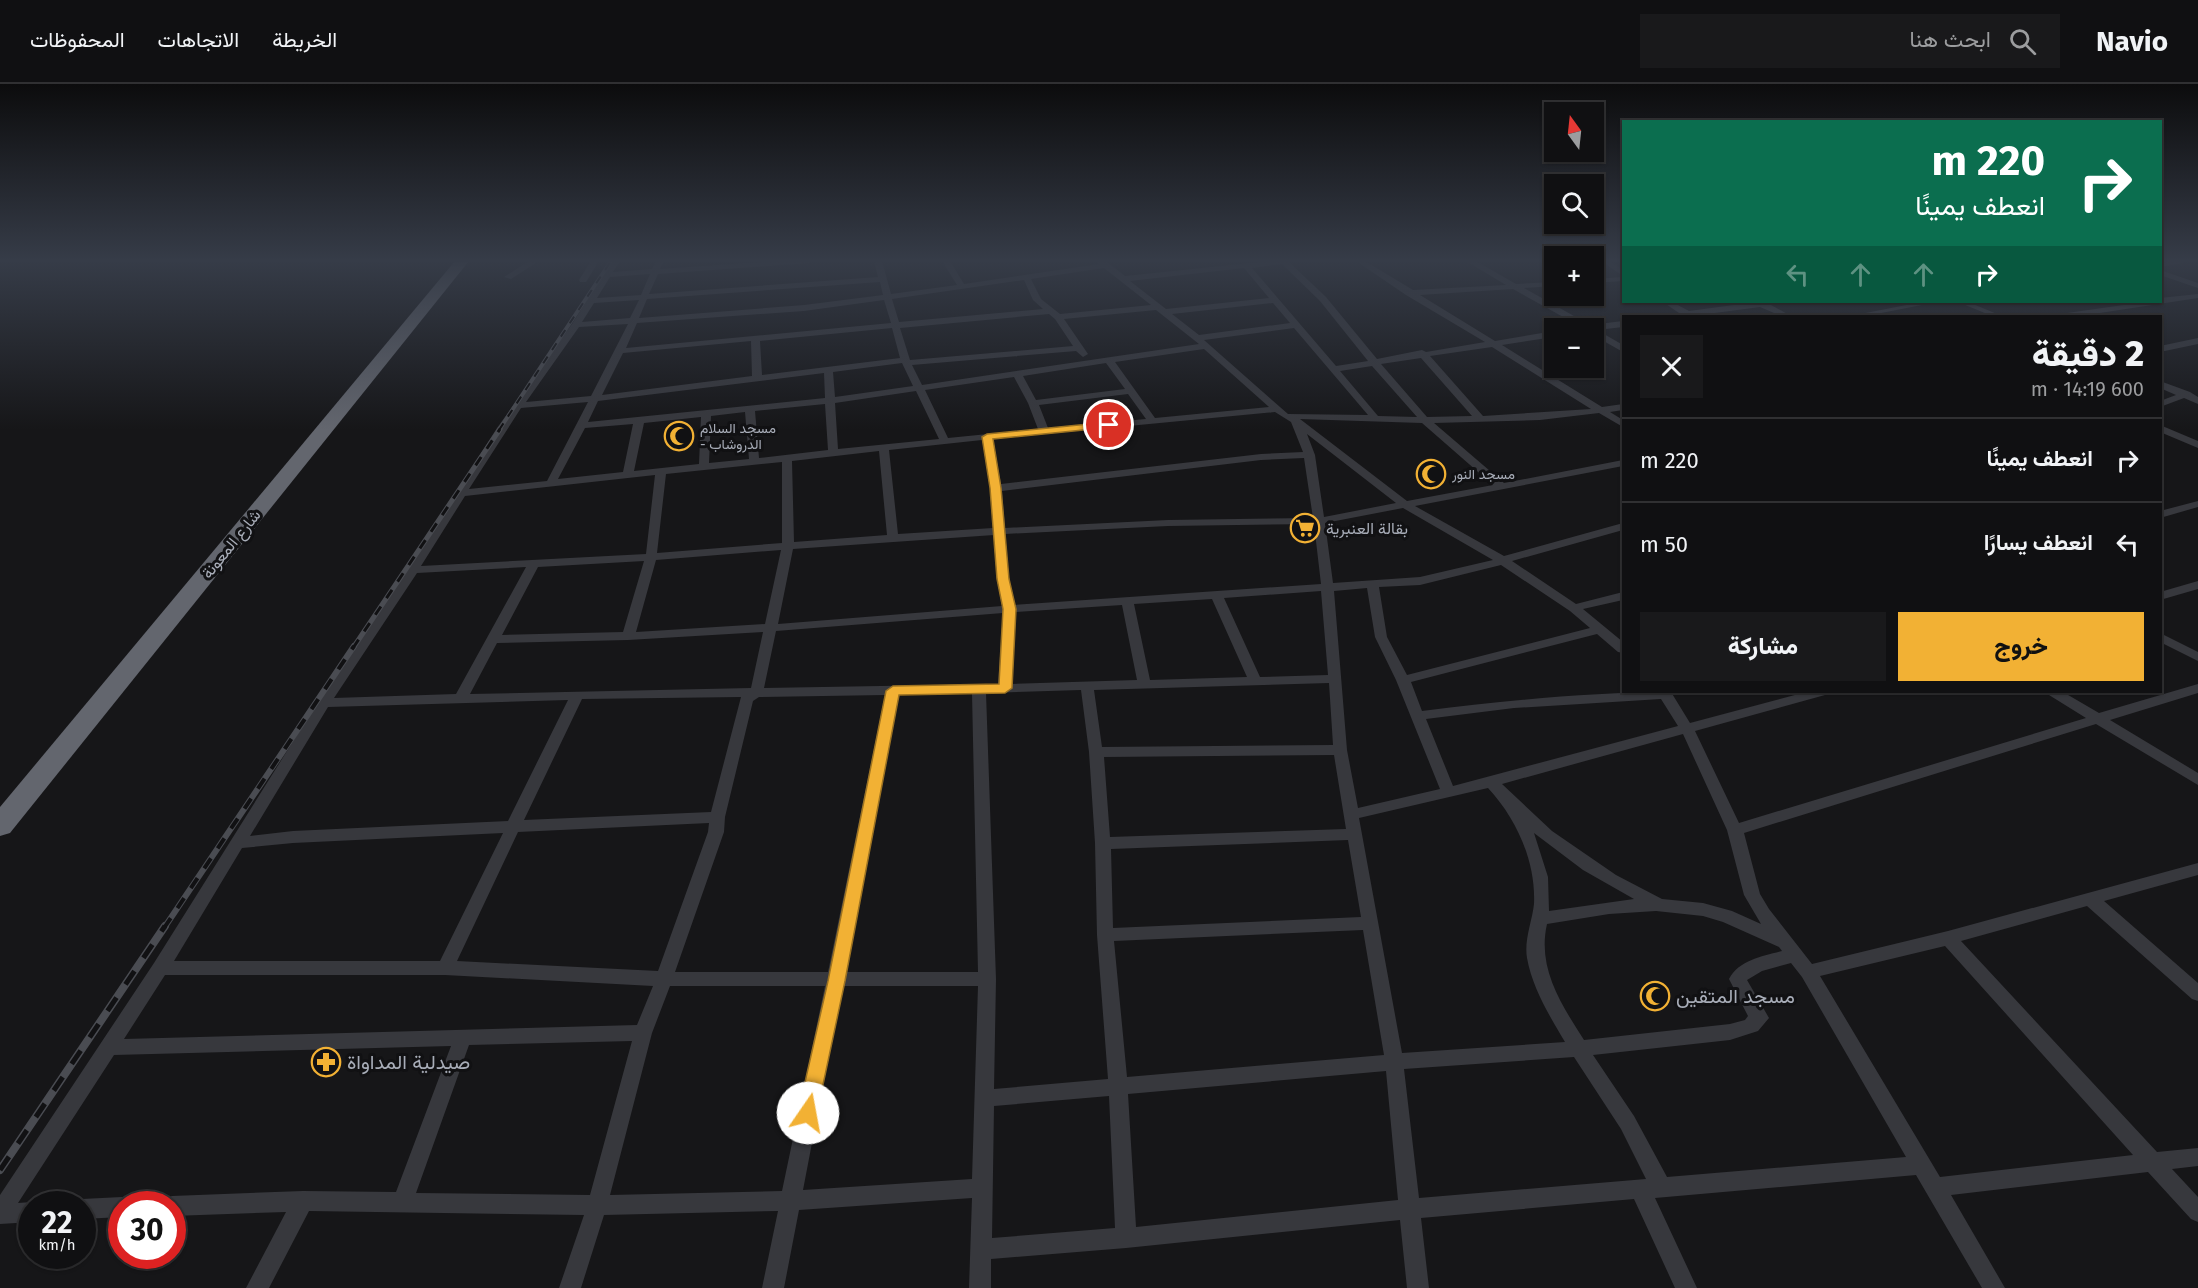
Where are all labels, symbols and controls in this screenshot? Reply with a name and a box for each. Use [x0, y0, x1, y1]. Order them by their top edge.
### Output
search box [1640, 14, 2060, 68]
icon: search [2006, 25, 2039, 58]
text: Navio [2096, 25, 2168, 58]
text: ابحث هنا [1910, 26, 1991, 53]
text: المحفوظات [30, 27, 125, 53]
text: الاتجاهات [158, 27, 239, 53]
text: الخريطة [272, 27, 337, 53]
north arrow [1544, 102, 1604, 162]
map controls [1544, 102, 1604, 378]
text: 220 m [1932, 136, 2045, 186]
icon: right [2066, 144, 2144, 222]
button: search [1544, 174, 1604, 234]
text: انعطف يمينًا [1915, 190, 2045, 222]
button: + [1544, 246, 1604, 306]
icon: left [1781, 258, 1814, 291]
icon: ahead [1844, 258, 1877, 291]
icon: ahead [1907, 258, 1940, 291]
icon: right [1970, 258, 2003, 291]
button: − [1544, 318, 1604, 378]
text: 2 دقيقة [2032, 332, 2144, 376]
button: close [1640, 335, 1703, 398]
text: 600 m · 14:19 [2031, 377, 2144, 401]
pin [1083, 399, 1134, 450]
icon: arrive [1092, 408, 1125, 441]
mosque icon: مسجد السلام - الدروشاب [663, 420, 695, 452]
place label: مسجد السلام - الدروشاب [700, 420, 776, 453]
icon: right [2111, 444, 2144, 477]
text: انعطف يمينًا [1986, 445, 2093, 472]
text: 220 m [1640, 447, 1699, 474]
mosque icon: مسجد النور [1415, 458, 1447, 490]
place label: مسجد النور [1451, 466, 1515, 483]
street label: شارع المعونة [197, 506, 266, 584]
supermarket icon: بقالة العنبرية [1289, 512, 1321, 544]
place label: بقالة العنبرية [1326, 519, 1408, 539]
icon: left [2111, 528, 2144, 561]
text: انعطف يسارًا [1984, 529, 2093, 556]
text: 50 m [1640, 531, 1688, 558]
button: مشاركة [1640, 612, 1886, 681]
button: خروج [1898, 612, 2144, 681]
mosque icon: مسجد المتقين [1639, 980, 1671, 1012]
place label: مسجد المتقين [1676, 984, 1795, 1008]
pharmacy icon: صيدلية المداواة [310, 1046, 342, 1078]
place label: صيدلية المداواة [347, 1050, 470, 1075]
position arrow [776, 1081, 840, 1145]
speed limit sign: 30 [108, 1191, 186, 1269]
text: 22 [41, 1205, 73, 1241]
text: km/h [38, 1236, 76, 1254]

